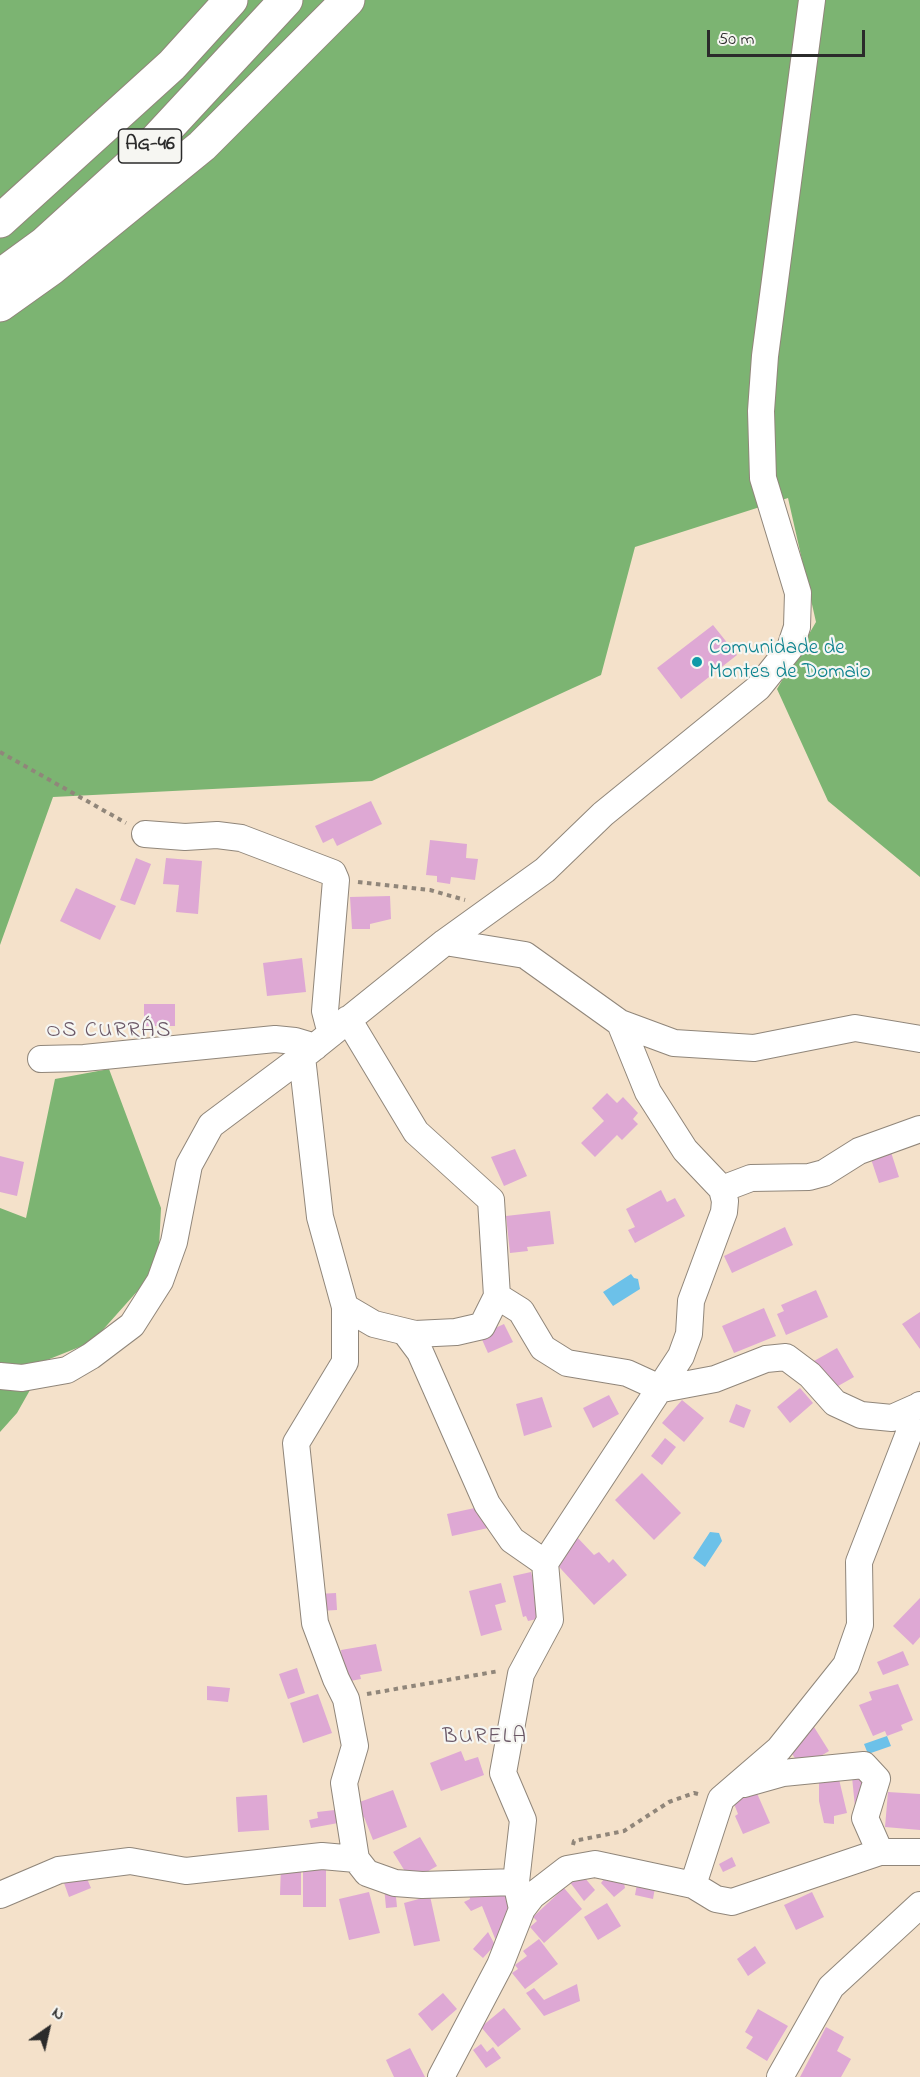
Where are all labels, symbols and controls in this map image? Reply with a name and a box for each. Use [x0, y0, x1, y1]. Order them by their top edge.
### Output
scale bar [710, 18, 868, 56]
text: 50 m [718, 27, 755, 53]
road number: AG-46 [118, 129, 182, 163]
place label: Comunidade de Montes de Domaio [709, 637, 871, 687]
marker: Comunidade de Montes de Domaio [690, 655, 704, 669]
district label: OS CURRÁS [46, 1019, 172, 1045]
district label: BURELA [443, 1725, 527, 1751]
north arrow [18, 1999, 78, 2059]
text: N [47, 2001, 69, 2027]

